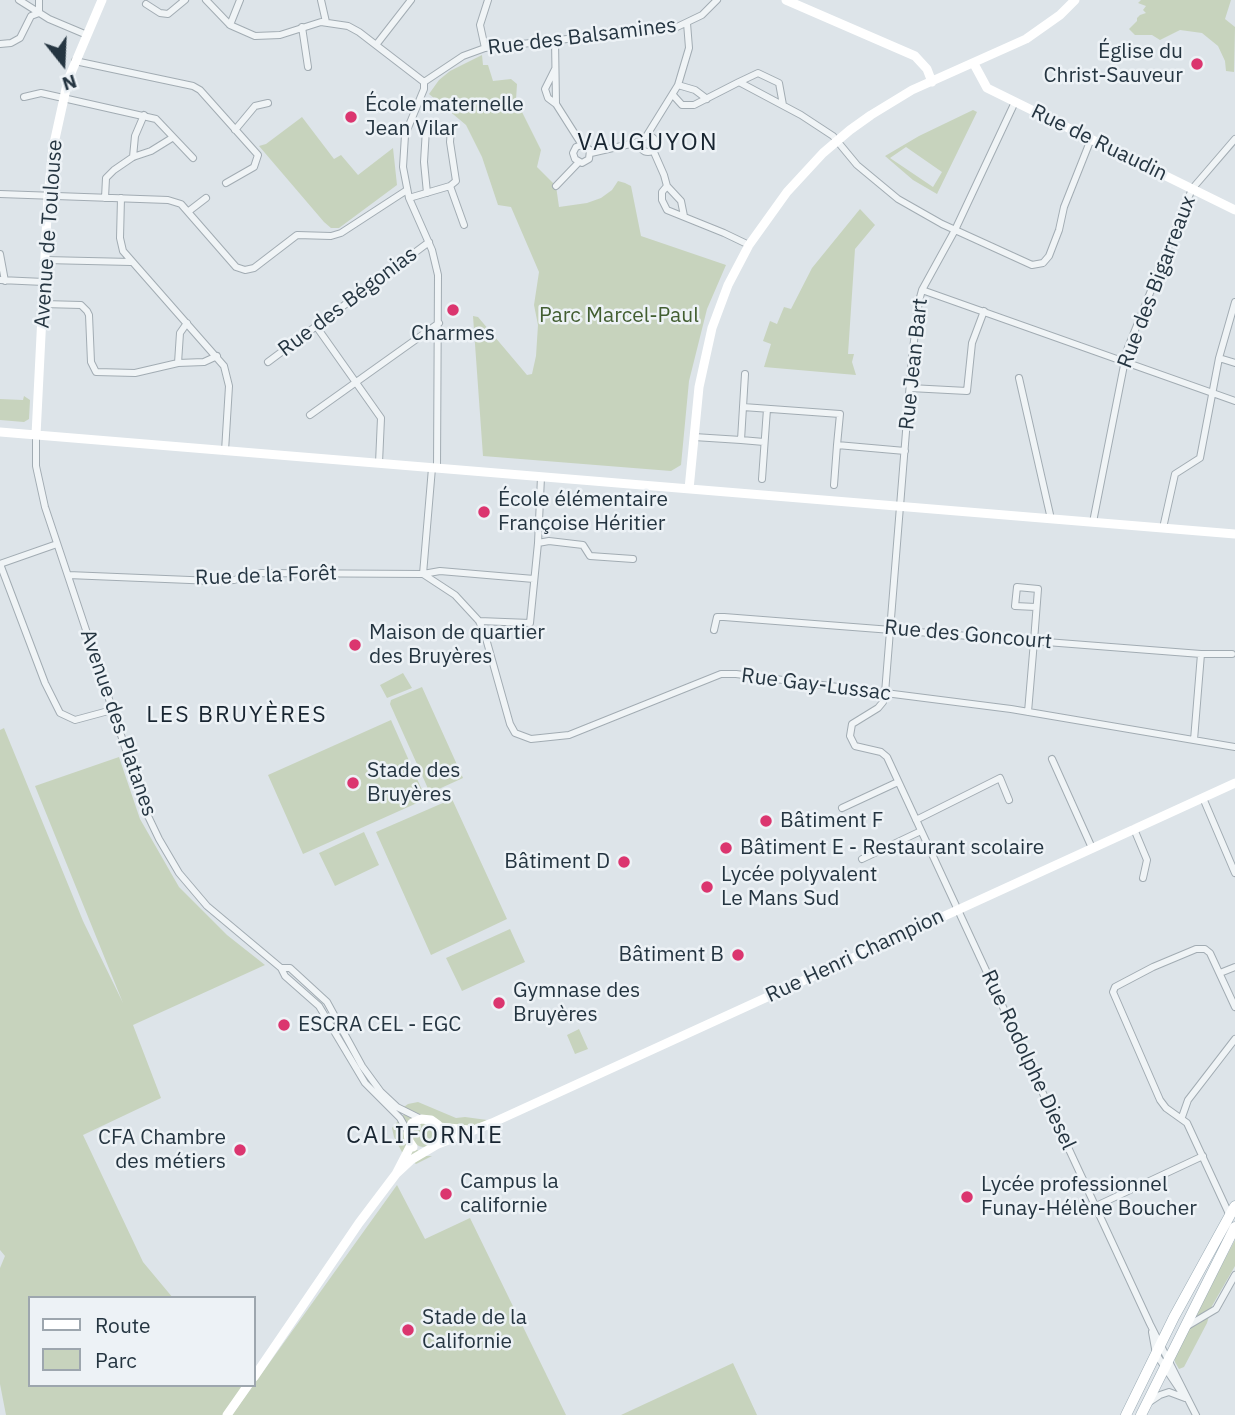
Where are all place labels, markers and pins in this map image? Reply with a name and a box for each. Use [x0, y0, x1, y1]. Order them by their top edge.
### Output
place label: Église du Christ-Sauveur [1043, 39, 1183, 89]
marker: Église du Christ-Sauveur [1189, 56, 1205, 72]
place label: École maternelle Jean Vilar [365, 92, 524, 142]
marker: École maternelle Jean Vilar [343, 109, 359, 125]
marker: Charmes [445, 302, 461, 318]
place label: Charmes [411, 321, 495, 347]
place label: École élémentaire Françoise Héritier [498, 487, 668, 537]
marker: École élémentaire Françoise Héritier [476, 504, 492, 520]
place label: Maison de quartier des Bruyères [369, 620, 545, 670]
marker: Maison de quartier des Bruyères [347, 637, 363, 653]
place label: Stade des Bruyères [367, 758, 460, 808]
marker: Stade des Bruyères [345, 775, 361, 791]
place label: Bâtiment F [780, 808, 883, 834]
marker: Bâtiment F [758, 813, 774, 829]
place label: Bâtiment E - Restaurant scolaire [740, 835, 1044, 861]
marker: Bâtiment E - Restaurant scolaire [718, 840, 734, 856]
place label: Bâtiment D [504, 849, 610, 875]
marker: Bâtiment D [616, 854, 632, 870]
place label: Lycée polyvalent Le Mans Sud [721, 862, 877, 912]
marker: Lycée polyvalent Le Mans Sud [699, 879, 715, 895]
place label: Bâtiment B [619, 942, 724, 968]
marker: Bâtiment B [730, 947, 746, 963]
place label: Gymnase des Bruyères [513, 978, 640, 1028]
marker: Gymnase des Bruyères [491, 995, 507, 1011]
place label: ESCRA CEL - EGC [298, 1012, 461, 1038]
marker: ESCRA CEL - EGC [276, 1017, 292, 1033]
place label: CFA Chambre des métiers [98, 1125, 226, 1175]
marker: CFA Chambre des métiers [232, 1142, 248, 1158]
place label: Campus la californie [460, 1169, 559, 1219]
place label: Lycée professionnel Funay-Hélène Boucher [981, 1172, 1197, 1222]
marker: Campus la californie [438, 1186, 454, 1202]
marker: Lycée professionnel Funay-Hélène Boucher [959, 1189, 975, 1205]
place label: Stade de la Californie [422, 1305, 527, 1355]
marker: Stade de la Californie [400, 1322, 416, 1338]

